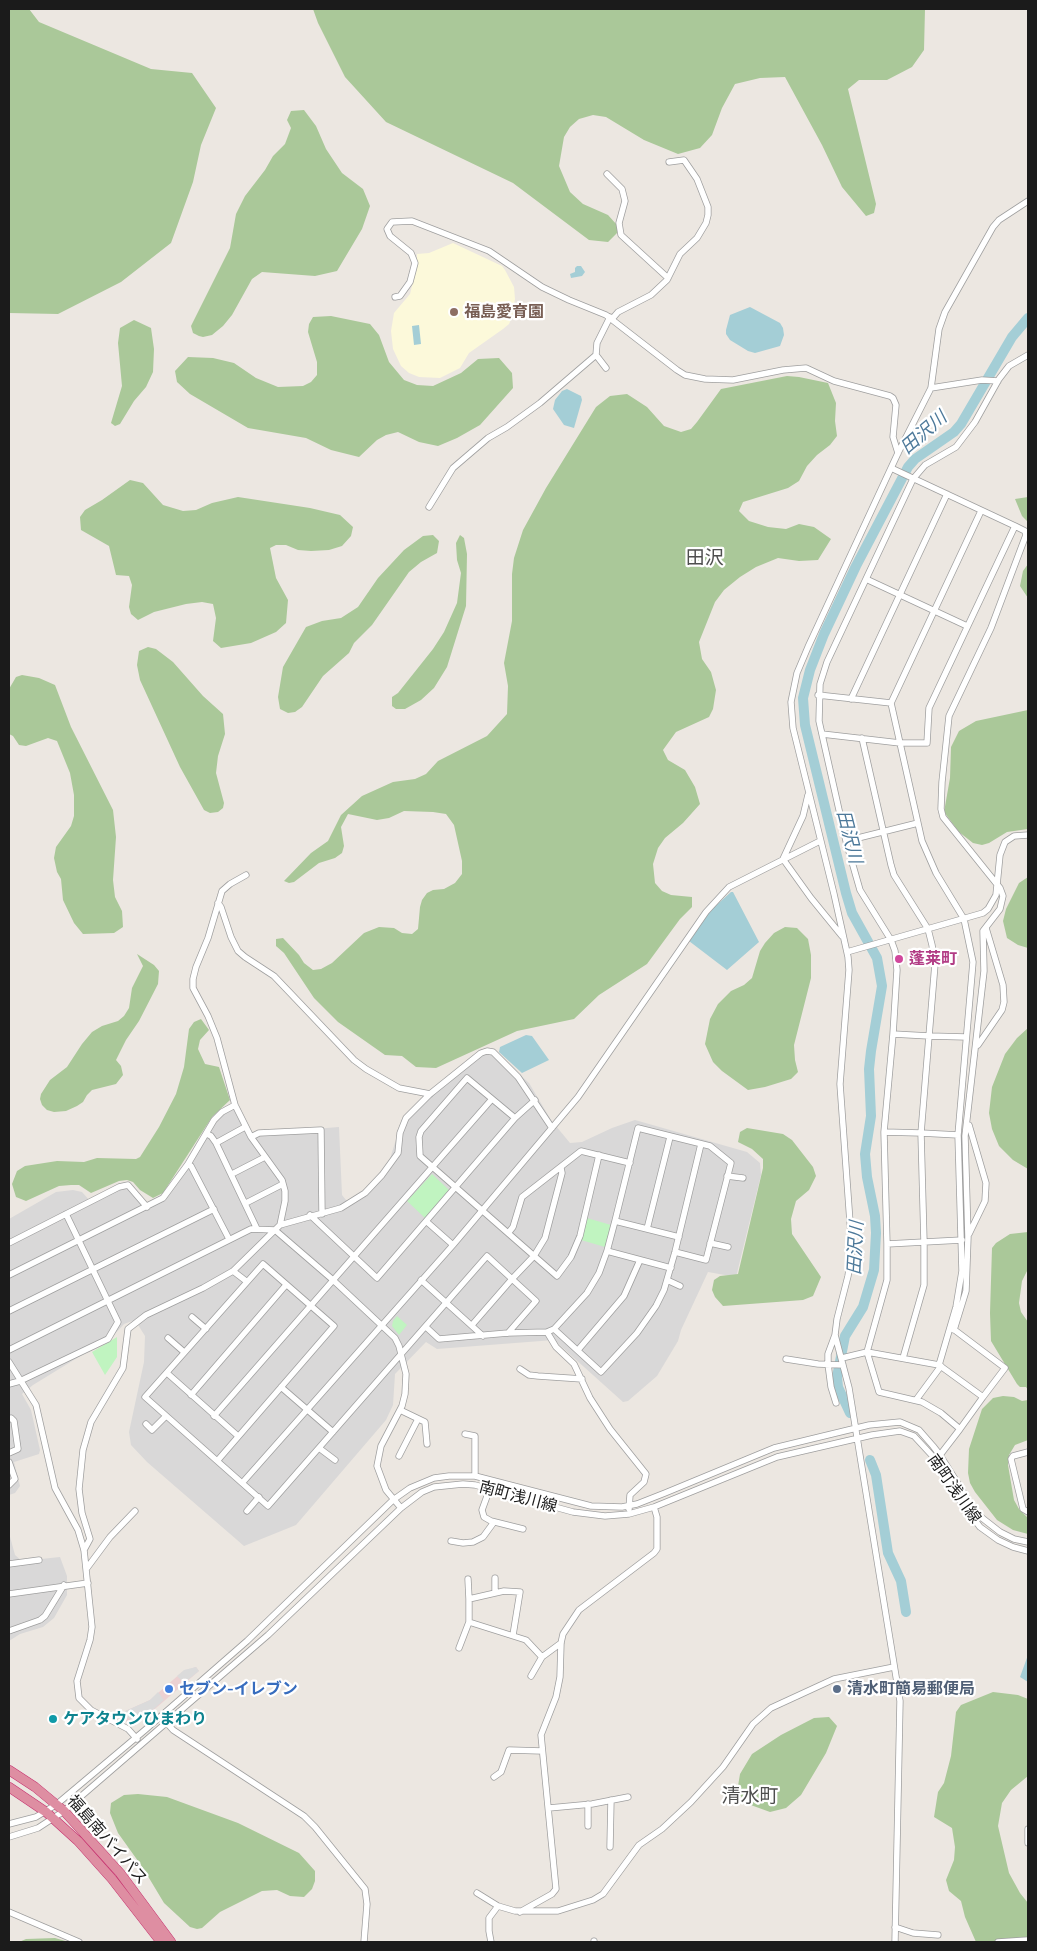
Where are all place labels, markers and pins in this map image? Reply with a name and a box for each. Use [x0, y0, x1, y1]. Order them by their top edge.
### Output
place label: 福島愛育園 [464, 302, 544, 322]
marker: 福島愛育園 [448, 306, 460, 318]
place label: 蓬莱町 [909, 949, 957, 969]
marker: 蓬莱町 [893, 953, 905, 965]
place label: セブン-イレブン [179, 1679, 298, 1699]
place label: 清水町簡易郵便局 [847, 1679, 975, 1699]
marker: セブン-イレブン [163, 1683, 175, 1695]
marker: 清水町簡易郵便局 [831, 1683, 843, 1695]
place label: ケアタウンひまわり [63, 1709, 207, 1729]
marker: ケアタウンひまわり [47, 1713, 59, 1725]

